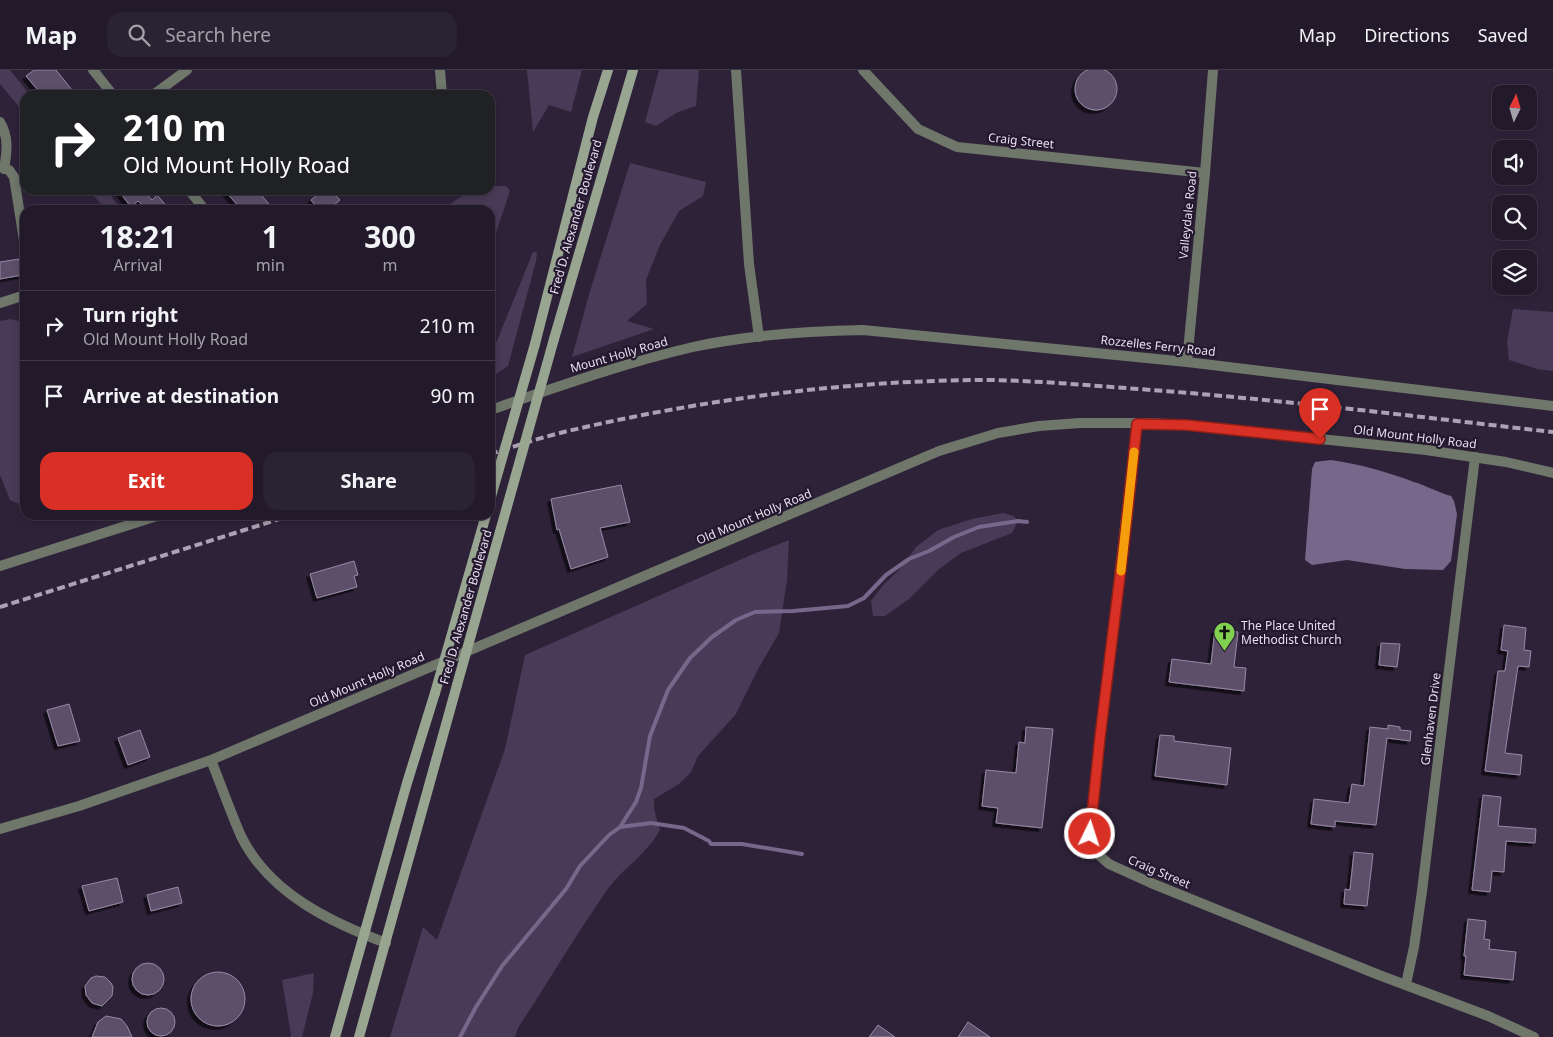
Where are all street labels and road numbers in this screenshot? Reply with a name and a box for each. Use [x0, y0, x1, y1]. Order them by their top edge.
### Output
street label: Craig Street [987, 129, 1055, 152]
street label: Fred D. Alexander Boulevard [545, 138, 606, 296]
street label: Valleydale Road [1174, 170, 1201, 260]
street label: Rozzelles Ferry Road [1100, 331, 1216, 360]
street label: Mount Holly Road [568, 332, 670, 377]
street label: Old Mount Holly Road [1353, 421, 1478, 452]
street label: Old Mount Holly Road [693, 485, 814, 549]
street label: Fred D. Alexander Boulevard [435, 528, 496, 686]
street label: Old Mount Holly Road [306, 648, 427, 712]
street label: Glenhaven Drive [1416, 671, 1445, 766]
street label: Craig Street [1125, 851, 1194, 893]

